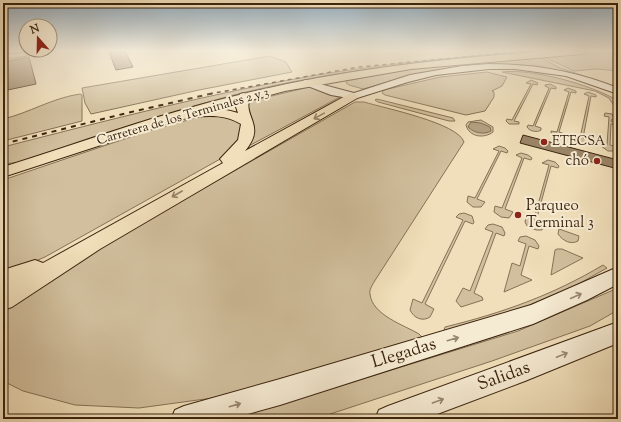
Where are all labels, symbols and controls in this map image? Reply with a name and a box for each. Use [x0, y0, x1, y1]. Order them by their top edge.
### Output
north arrow [18, 18, 58, 58]
text: N [27, 20, 42, 39]
street label: Carretera de los Terminales 2 y 3 [95, 84, 271, 150]
one-way arrow [313, 112, 325, 120]
place label: ETECSA [552, 133, 606, 151]
marker: ETECSA [539, 137, 549, 147]
place label: chó [565, 151, 589, 172]
marker: chó [592, 156, 602, 166]
one-way arrow [171, 191, 183, 199]
place label: Parqueo Terminal 3 [526, 196, 594, 234]
marker: Parqueo Terminal 3 [513, 210, 523, 220]
one-way arrow [569, 292, 581, 299]
street label: Llegadas [368, 332, 440, 376]
one-way arrow [447, 335, 460, 343]
one-way arrow [555, 350, 567, 358]
street label: Salidas [474, 355, 534, 399]
one-way arrow [432, 396, 444, 404]
one-way arrow [228, 401, 241, 408]

